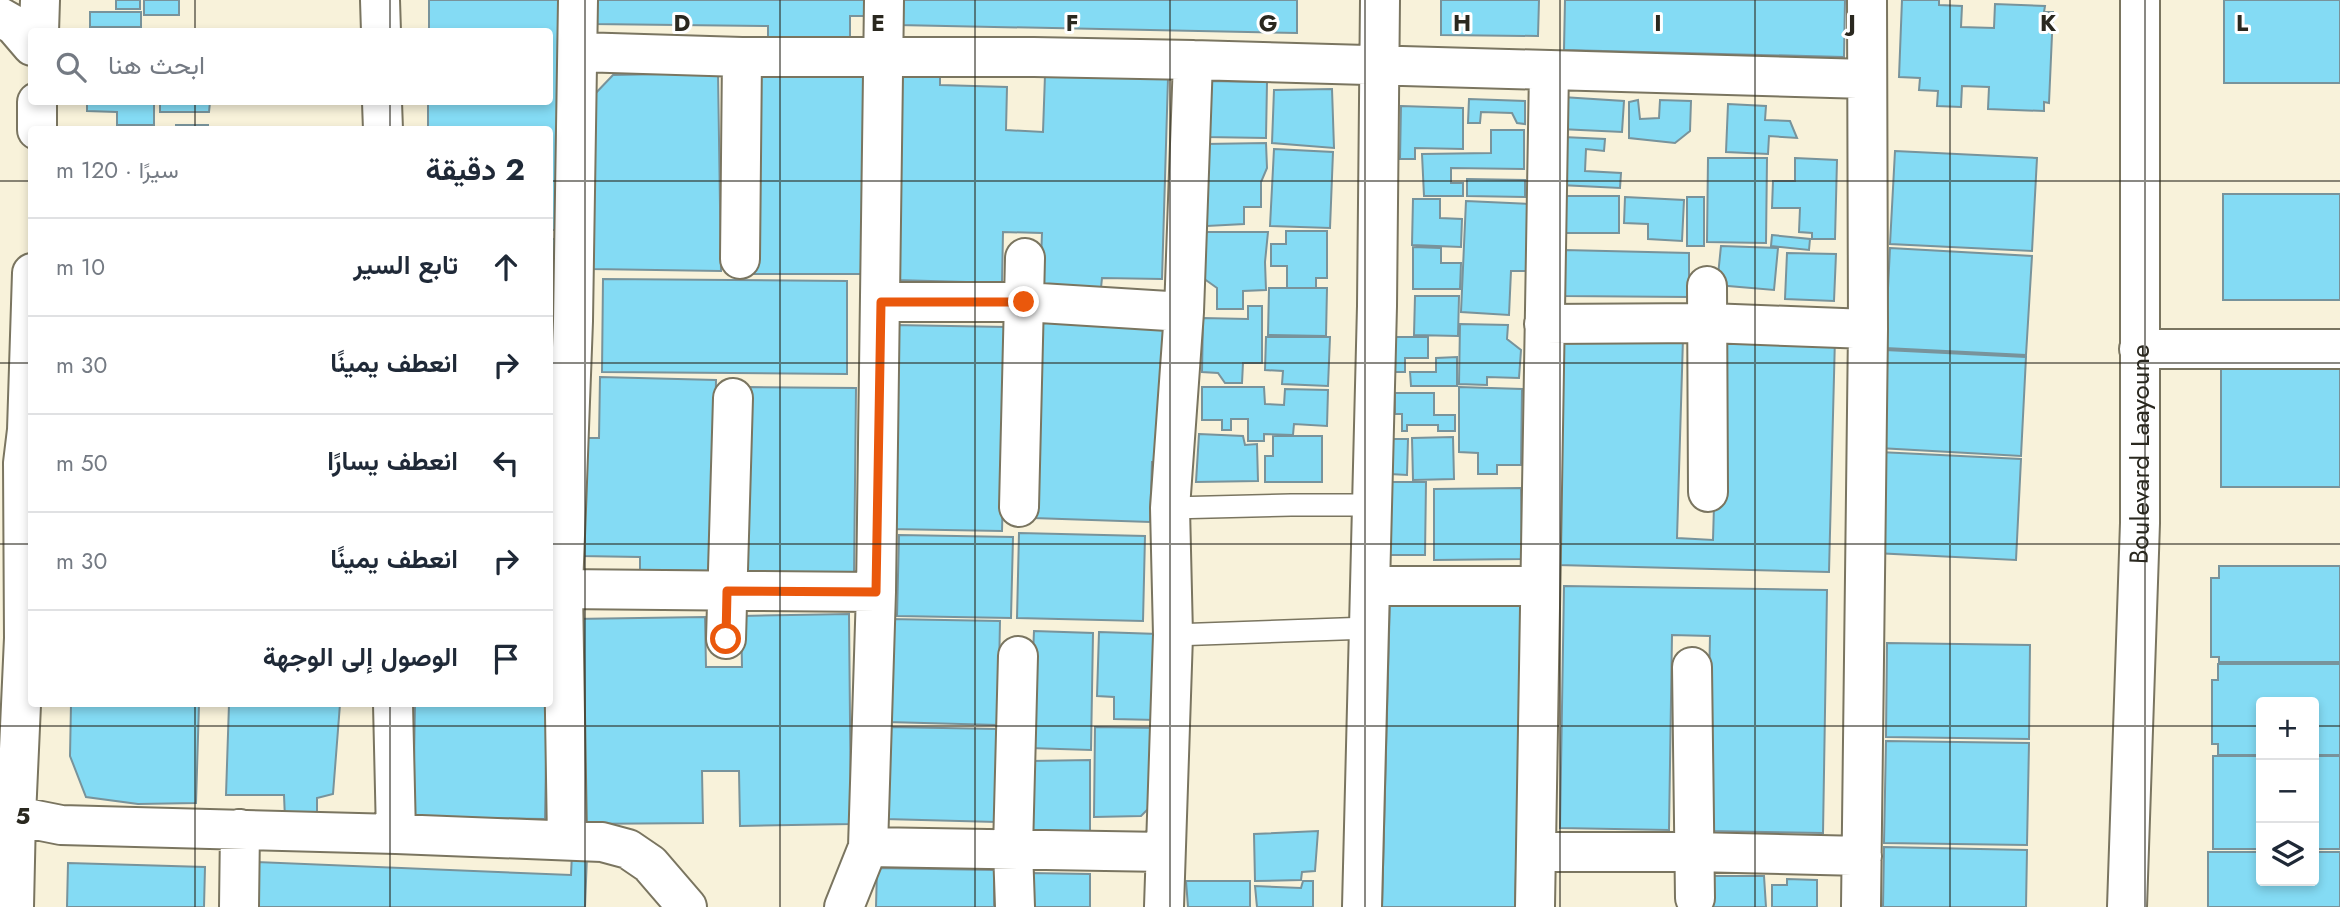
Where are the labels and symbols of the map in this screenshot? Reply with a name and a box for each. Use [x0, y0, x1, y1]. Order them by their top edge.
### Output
text: D [674, 6, 691, 40]
text: E [871, 6, 885, 40]
text: F [1066, 6, 1078, 40]
text: G [1259, 6, 1277, 40]
text: H [1453, 6, 1471, 40]
text: I [1654, 6, 1662, 40]
text: J [1844, 6, 1856, 40]
text: K [2040, 6, 2057, 40]
text: L [2236, 6, 2249, 40]
route end [1008, 286, 1039, 317]
street label: Boulevard Laayoune [2120, 344, 2159, 565]
route start [710, 623, 741, 654]
text: 5 [16, 799, 30, 833]

